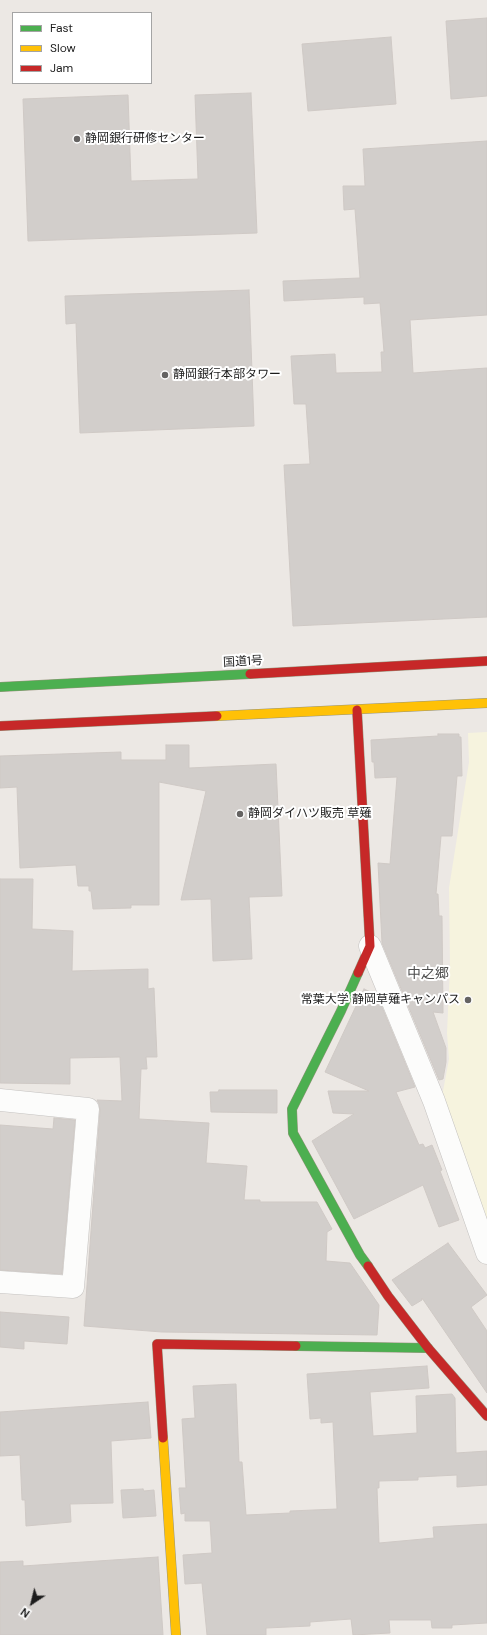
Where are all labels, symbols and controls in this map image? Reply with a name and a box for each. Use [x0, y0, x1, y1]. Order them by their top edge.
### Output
legend [12, 12, 152, 84]
text: Fast [50, 20, 73, 36]
text: Slow [50, 40, 76, 56]
text: Jam [50, 60, 73, 76]
place label: 静岡銀行研修センター [85, 132, 205, 146]
marker: 静岡銀行研修センター [72, 134, 82, 144]
place label: 静岡銀行本部タワー [173, 368, 281, 382]
marker: 静岡銀行本部タワー [160, 370, 170, 380]
street label: 国道1号 [223, 654, 263, 670]
place label: 静岡ダイハツ販売 草薙 [248, 807, 371, 821]
marker: 静岡ダイハツ販売 草薙 [235, 809, 245, 819]
district label: 中之郷 [407, 966, 449, 982]
place label: 常葉大学 静岡草薙キャンパス [301, 993, 460, 1007]
marker: 常葉大学 静岡草薙キャンパス [463, 995, 473, 1005]
north arrow [12, 1583, 52, 1623]
text: N [18, 1605, 32, 1621]

